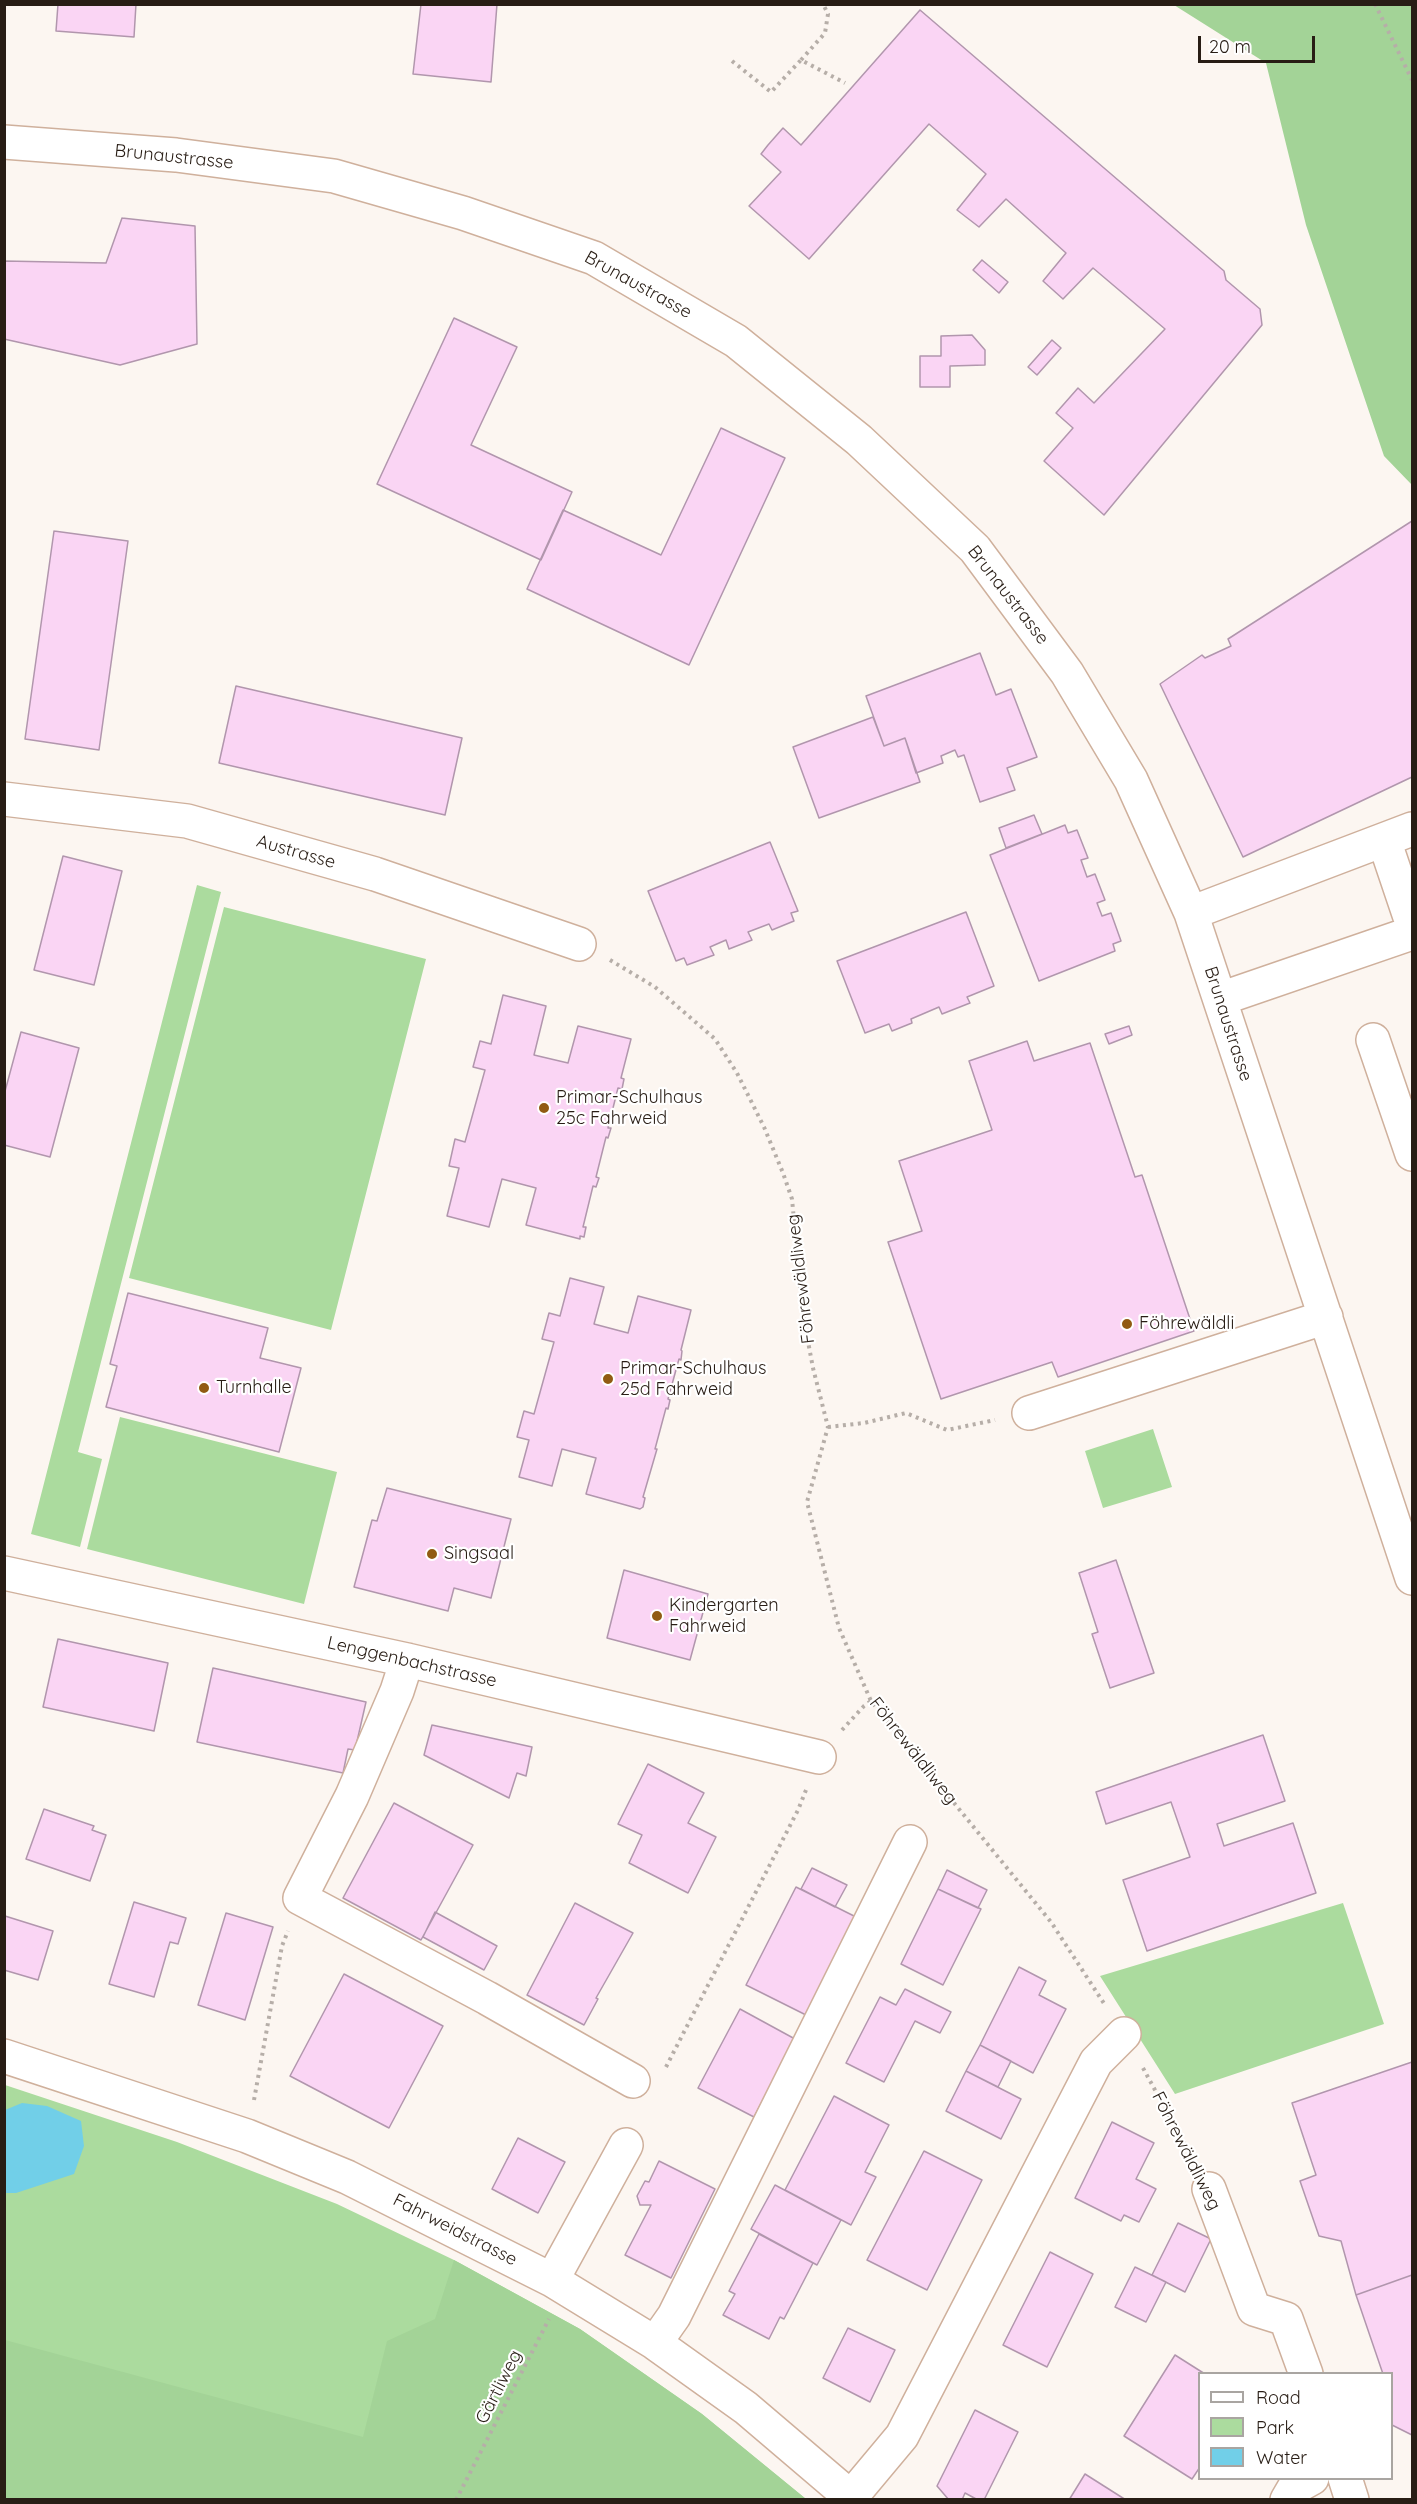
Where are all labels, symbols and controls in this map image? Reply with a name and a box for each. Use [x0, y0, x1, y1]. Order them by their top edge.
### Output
scale bar [1201, 24, 1318, 62]
text: 20 m [1209, 35, 1251, 58]
street label: Brunaustrasse [113, 140, 235, 174]
street label: Brunaustrasse [581, 247, 695, 323]
street label: Brunaustrasse [963, 541, 1053, 649]
street label: Austrasse [254, 830, 338, 874]
street label: Brunaustrasse [1199, 964, 1257, 1084]
place label: Primar-Schulhaus 25c Fahrweid [556, 1087, 702, 1130]
marker: Primar-Schulhaus 25c Fahrweid [537, 1101, 551, 1115]
street label: Föhrewäldliweg [782, 1213, 820, 1345]
place label: Föhrewäldli [1139, 1313, 1234, 1335]
marker: Föhrewäldli [1120, 1317, 1134, 1331]
place label: Primar-Schulhaus 25d Fahrweid [620, 1358, 766, 1400]
marker: Primar-Schulhaus 25d Fahrweid [601, 1372, 615, 1386]
place label: Turnhalle [216, 1377, 292, 1399]
marker: Turnhalle [197, 1381, 211, 1395]
place label: Singsaal [444, 1543, 514, 1565]
marker: Singsaal [425, 1547, 439, 1561]
place label: Kindergarten Fahrweid [669, 1595, 779, 1638]
marker: Kindergarten Fahrweid [650, 1609, 664, 1623]
street label: Lenggenbachstrasse [325, 1632, 499, 1692]
street label: Föhrewäldliweg [864, 1693, 962, 1809]
street label: Föhrewäldliweg [1147, 2088, 1225, 2214]
street label: Fahrweidstrasse [389, 2189, 521, 2271]
street label: Gärtliweg [471, 2347, 527, 2427]
legend [1198, 2372, 1393, 2480]
text: Road [1256, 2386, 1301, 2409]
text: Park [1256, 2416, 1294, 2439]
text: Water [1256, 2446, 1307, 2469]

